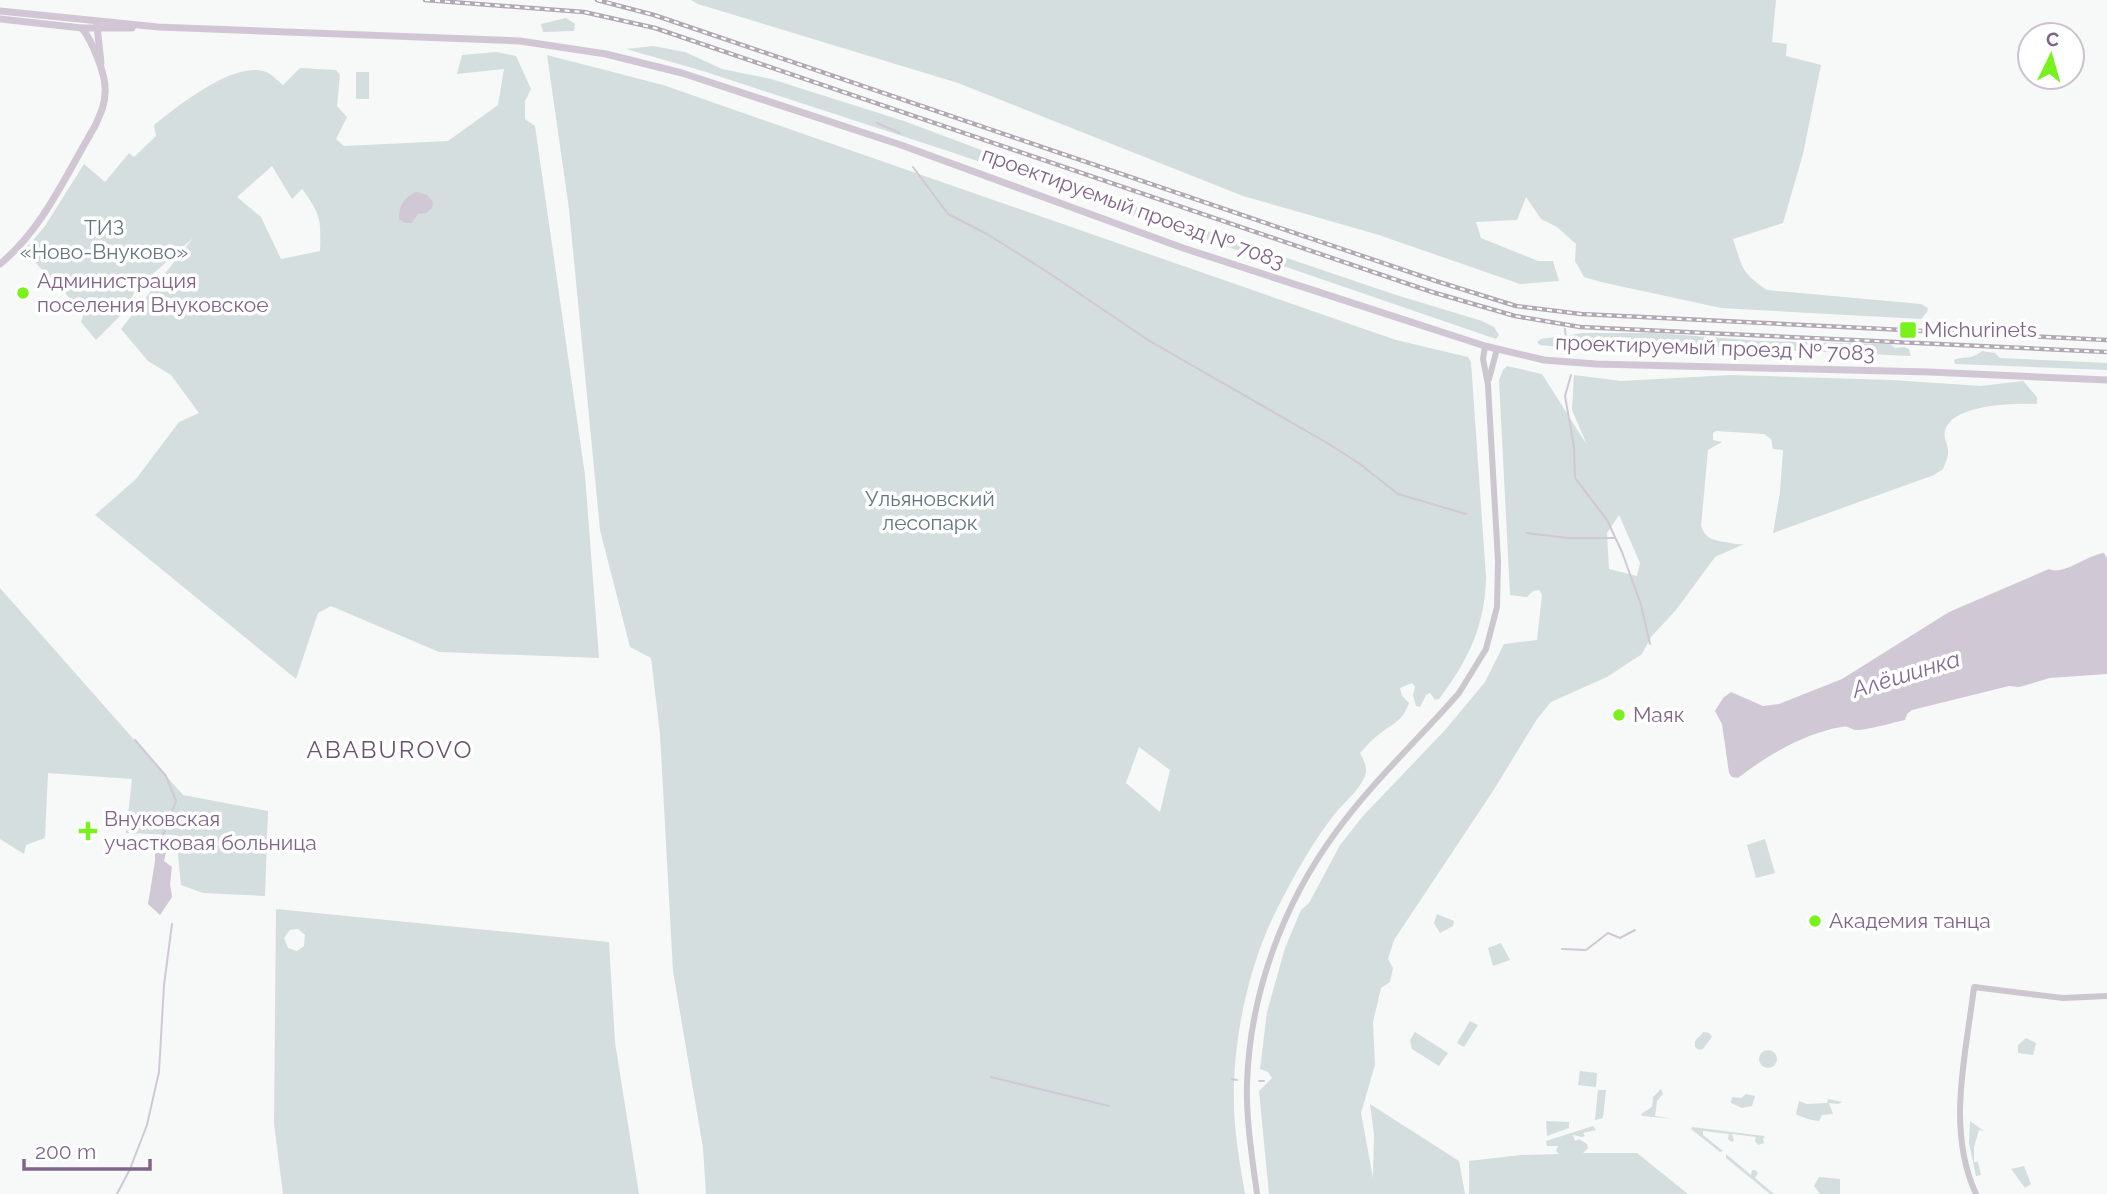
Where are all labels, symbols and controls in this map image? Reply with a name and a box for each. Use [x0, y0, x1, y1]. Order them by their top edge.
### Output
north arrow [2016, 21, 2086, 91]
text: С [2045, 28, 2060, 51]
street label: проектируемый проезд № 7083 [979, 141, 1288, 274]
park label: ТИЗ «Ново-Внуково» [20, 215, 188, 264]
place label: Администрация поселения Внуковское [37, 268, 269, 317]
marker: Администрация поселения Внуковское [15, 285, 31, 301]
place label: Michurinets [1924, 317, 2037, 342]
marker: Michurinets [1898, 320, 1918, 340]
street label: проектируемый проезд № 7083 [1555, 329, 1875, 366]
park label: Ульяновский лесопарк [865, 486, 995, 535]
water label: Алёшинка [1847, 644, 1963, 703]
place label: Маяк [1633, 702, 1685, 727]
marker: Маяк [1611, 707, 1627, 723]
district label: ABABUROVO [307, 735, 473, 764]
place label: Внуковская участковая больница [104, 806, 317, 855]
marker: Внуковская участковая больница [78, 821, 98, 841]
place label: Академия танца [1829, 908, 1991, 933]
marker: Академия танца [1807, 913, 1823, 929]
scale bar [24, 1128, 150, 1172]
text: 200 m [35, 1139, 96, 1164]

